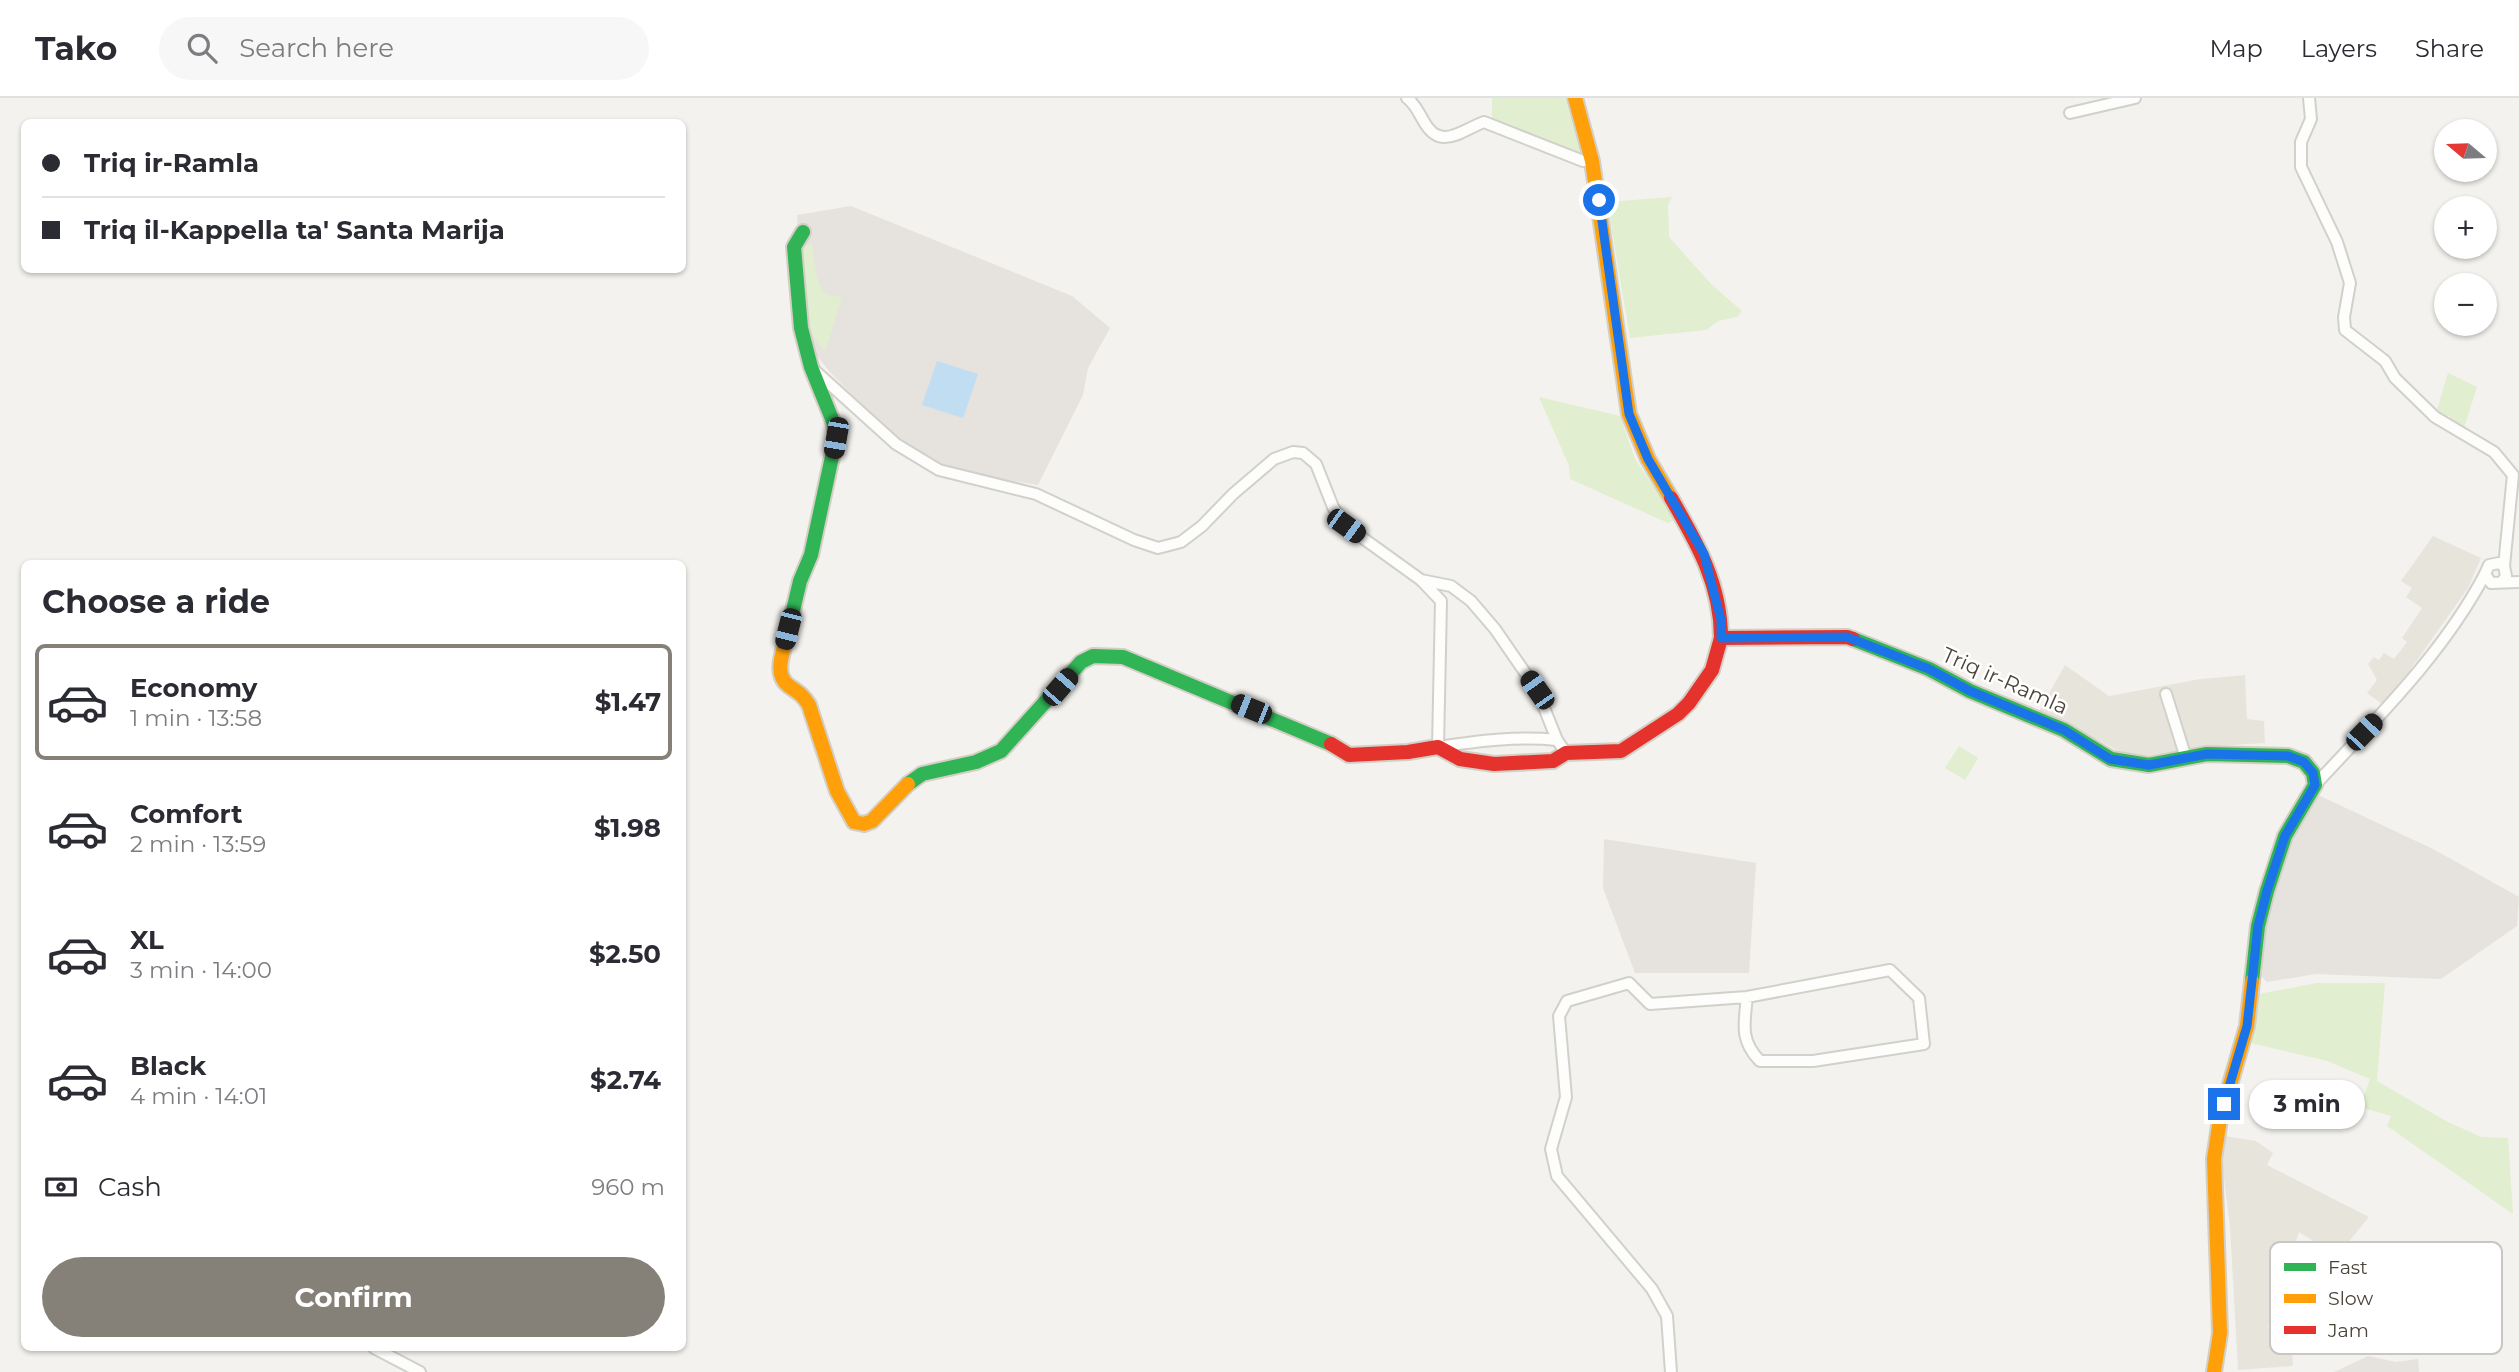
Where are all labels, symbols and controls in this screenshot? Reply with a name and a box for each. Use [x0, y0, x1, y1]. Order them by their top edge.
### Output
search box [159, 17, 649, 80]
text: Tako [35, 28, 117, 68]
icon: search [183, 29, 221, 67]
text: Search here [239, 32, 394, 64]
text: Map [2209, 34, 2263, 63]
text: Layers [2301, 34, 2377, 63]
text: Share [2415, 34, 2484, 63]
north arrow [2434, 119, 2497, 182]
map controls [2434, 119, 2497, 336]
text: Triq ir-Ramla [84, 147, 259, 179]
route start [1583, 184, 1615, 216]
button: + [2434, 196, 2497, 259]
text: Triq il-Kappella ta' Santa Marija [84, 214, 505, 246]
button: − [2434, 273, 2497, 336]
car [823, 415, 850, 461]
car [1323, 505, 1370, 547]
text: Choose a ride [42, 582, 270, 621]
car [773, 606, 804, 652]
street label: Triq ir-Ramla [1938, 642, 2072, 719]
car [1039, 664, 1082, 710]
car [1517, 667, 1558, 713]
icon: car [46, 671, 109, 734]
text: Economy [130, 672, 257, 704]
text: $1.47 [595, 686, 661, 718]
car [1228, 691, 1275, 727]
text: 1 min · 13:58 [130, 704, 262, 732]
car [2342, 710, 2387, 754]
icon: car [46, 797, 109, 860]
text: Comfort [130, 798, 242, 830]
text: $1.98 [594, 812, 661, 844]
text: 2 min · 13:59 [130, 830, 266, 858]
icon: car [46, 923, 109, 986]
text: XL [130, 924, 164, 956]
text: $2.50 [589, 938, 661, 970]
text: 3 min · 14:00 [130, 956, 272, 984]
icon: car [46, 1049, 109, 1112]
text: Black [130, 1050, 206, 1082]
text: $2.74 [590, 1064, 661, 1096]
callout: 3 min [2248, 1080, 2364, 1128]
text: 4 min · 14:01 [130, 1082, 267, 1110]
route end [2208, 1088, 2240, 1120]
text: 3 min [2273, 1090, 2341, 1118]
icon: cash [42, 1168, 80, 1206]
text: Cash [98, 1171, 162, 1203]
text: 960 m [591, 1173, 665, 1201]
legend [2270, 1242, 2502, 1354]
text: Fast [2328, 1256, 2368, 1279]
button: Confirm [42, 1257, 665, 1337]
text: Slow [2328, 1287, 2373, 1310]
text: Jam [2327, 1319, 2369, 1342]

